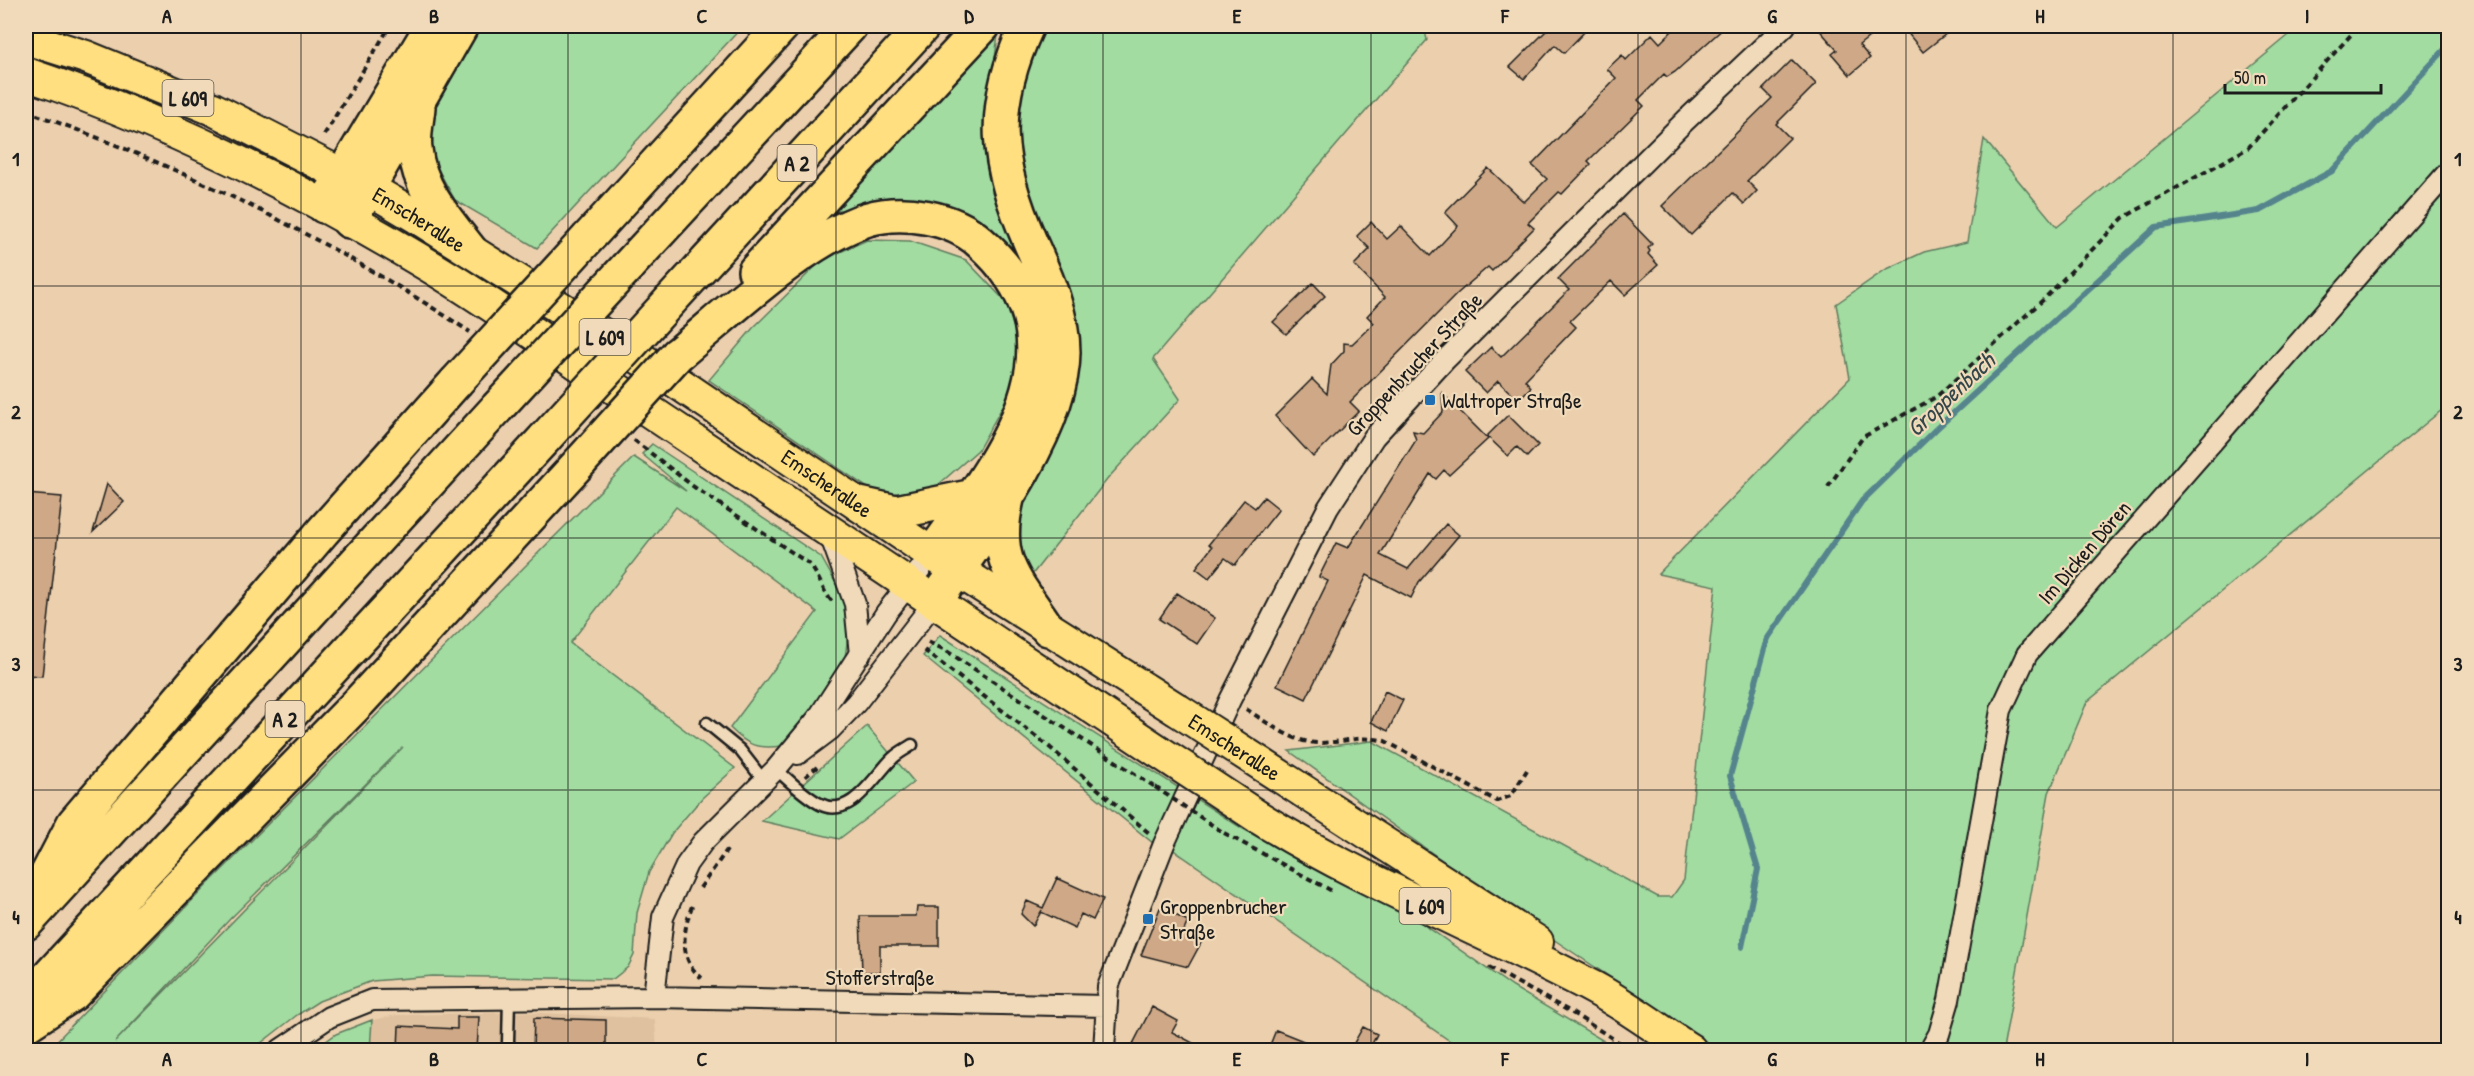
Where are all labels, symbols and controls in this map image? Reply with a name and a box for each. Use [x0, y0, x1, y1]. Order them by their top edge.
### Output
text: A [162, 2, 172, 29]
text: B [429, 2, 439, 29]
text: C [697, 2, 708, 29]
text: D [964, 2, 974, 29]
text: E [1233, 2, 1242, 29]
text: F [1500, 2, 1510, 29]
text: G [1767, 2, 1777, 29]
text: H [2035, 2, 2045, 29]
text: I [2305, 2, 2309, 29]
scale bar [2225, 57, 2381, 95]
text: 50 m [2234, 65, 2266, 90]
road number: L 609 [162, 80, 213, 116]
text: 1 [12, 145, 20, 172]
road number: A 2 [778, 145, 816, 181]
text: 1 [2454, 145, 2462, 172]
street label: Emscherallee [367, 179, 472, 259]
street label: Groppenbrucher Straße [1339, 285, 1489, 443]
road number: L 609 [580, 319, 630, 355]
water label: Groppenbach [1899, 343, 2003, 444]
place label: Waltroper Straße [1442, 385, 1582, 415]
marker: Waltroper Straße [1423, 393, 1437, 407]
text: 2 [11, 398, 21, 425]
text: 2 [2453, 398, 2463, 425]
street label: Emscherallee [776, 442, 879, 525]
street label: Im Dicken Dören [2031, 494, 2137, 610]
text: 3 [12, 650, 21, 677]
text: 3 [2454, 650, 2463, 677]
road number: A 2 [266, 701, 304, 737]
street label: Emscherallee [1183, 706, 1287, 788]
road number: L 609 [1400, 888, 1450, 924]
place label: Groppenbrucher Straße [1160, 891, 1287, 946]
text: 4 [12, 903, 20, 930]
text: 4 [2454, 903, 2462, 930]
marker: Groppenbrucher Straße [1141, 912, 1155, 926]
street label: Stofferstraße [826, 962, 935, 992]
text: A [162, 1045, 172, 1072]
text: B [429, 1045, 439, 1072]
text: C [697, 1045, 708, 1072]
text: D [964, 1045, 974, 1072]
text: E [1233, 1045, 1242, 1072]
text: F [1500, 1045, 1510, 1072]
text: G [1767, 1045, 1777, 1072]
text: H [2035, 1045, 2045, 1072]
text: I [2305, 1045, 2309, 1072]

